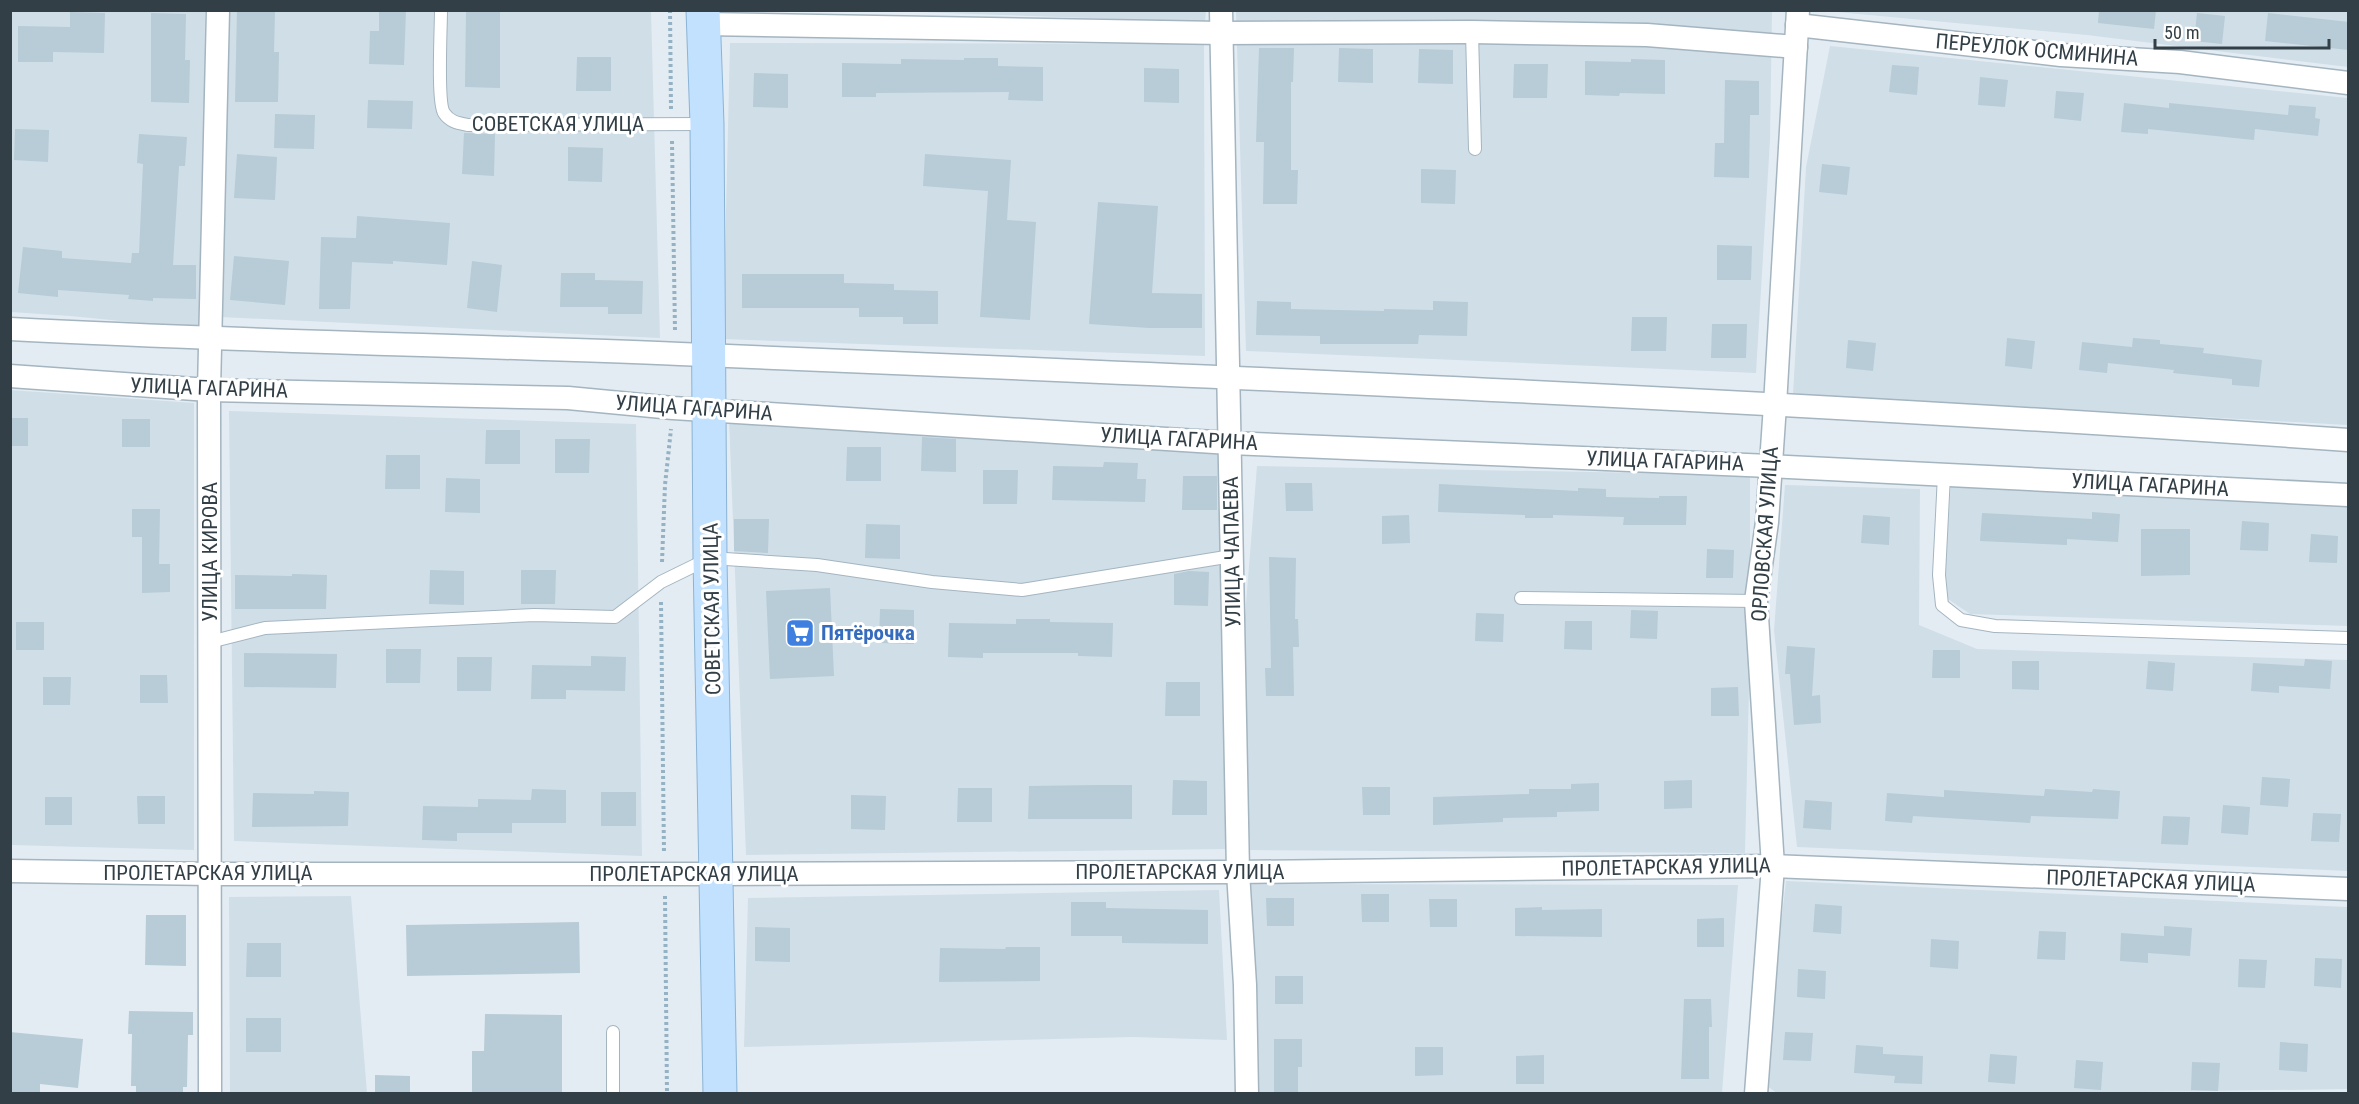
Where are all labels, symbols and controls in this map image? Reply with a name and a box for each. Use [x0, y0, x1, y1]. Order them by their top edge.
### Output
scale bar [2155, 12, 2329, 50]
text: 50 m [2164, 22, 2199, 43]
street label: ПЕРЕУЛОК ОСМИНИНА [1935, 29, 2139, 71]
street label: СОВЕТСКАЯ УЛИЦА [472, 112, 644, 136]
street label: УЛИЦА ГАГАРИНА [130, 373, 288, 403]
street label: УЛИЦА ГАГАРИНА [614, 391, 774, 425]
street label: УЛИЦА ГАГАРИНА [1099, 423, 1259, 455]
street label: ОРЛОВСКАЯ УЛИЦА [1747, 445, 1783, 623]
street label: УЛИЦА ГАГАРИНА [1586, 446, 1744, 476]
street label: УЛИЦА ГАГАРИНА [2070, 469, 2230, 501]
street label: УЛИЦА ЧАПАЕВА [1219, 476, 1245, 628]
street label: УЛИЦА КИРОВА [198, 482, 222, 622]
street label: СОВЕТСКАЯ УЛИЦА [698, 523, 726, 695]
supermarket icon: Пятёрочка [784, 617, 816, 649]
place label: Пятёрочка [821, 621, 915, 645]
street label: ПРОЛЕТАРСКАЯ УЛИЦА [1561, 853, 1771, 881]
street label: ПРОЛЕТАРСКАЯ УЛИЦА [1075, 860, 1285, 884]
street label: ПРОЛЕТАРСКАЯ УЛИЦА [103, 861, 313, 885]
street label: ПРОЛЕТАРСКАЯ УЛИЦА [589, 862, 799, 886]
street label: ПРОЛЕТАРСКАЯ УЛИЦА [2046, 865, 2256, 897]

